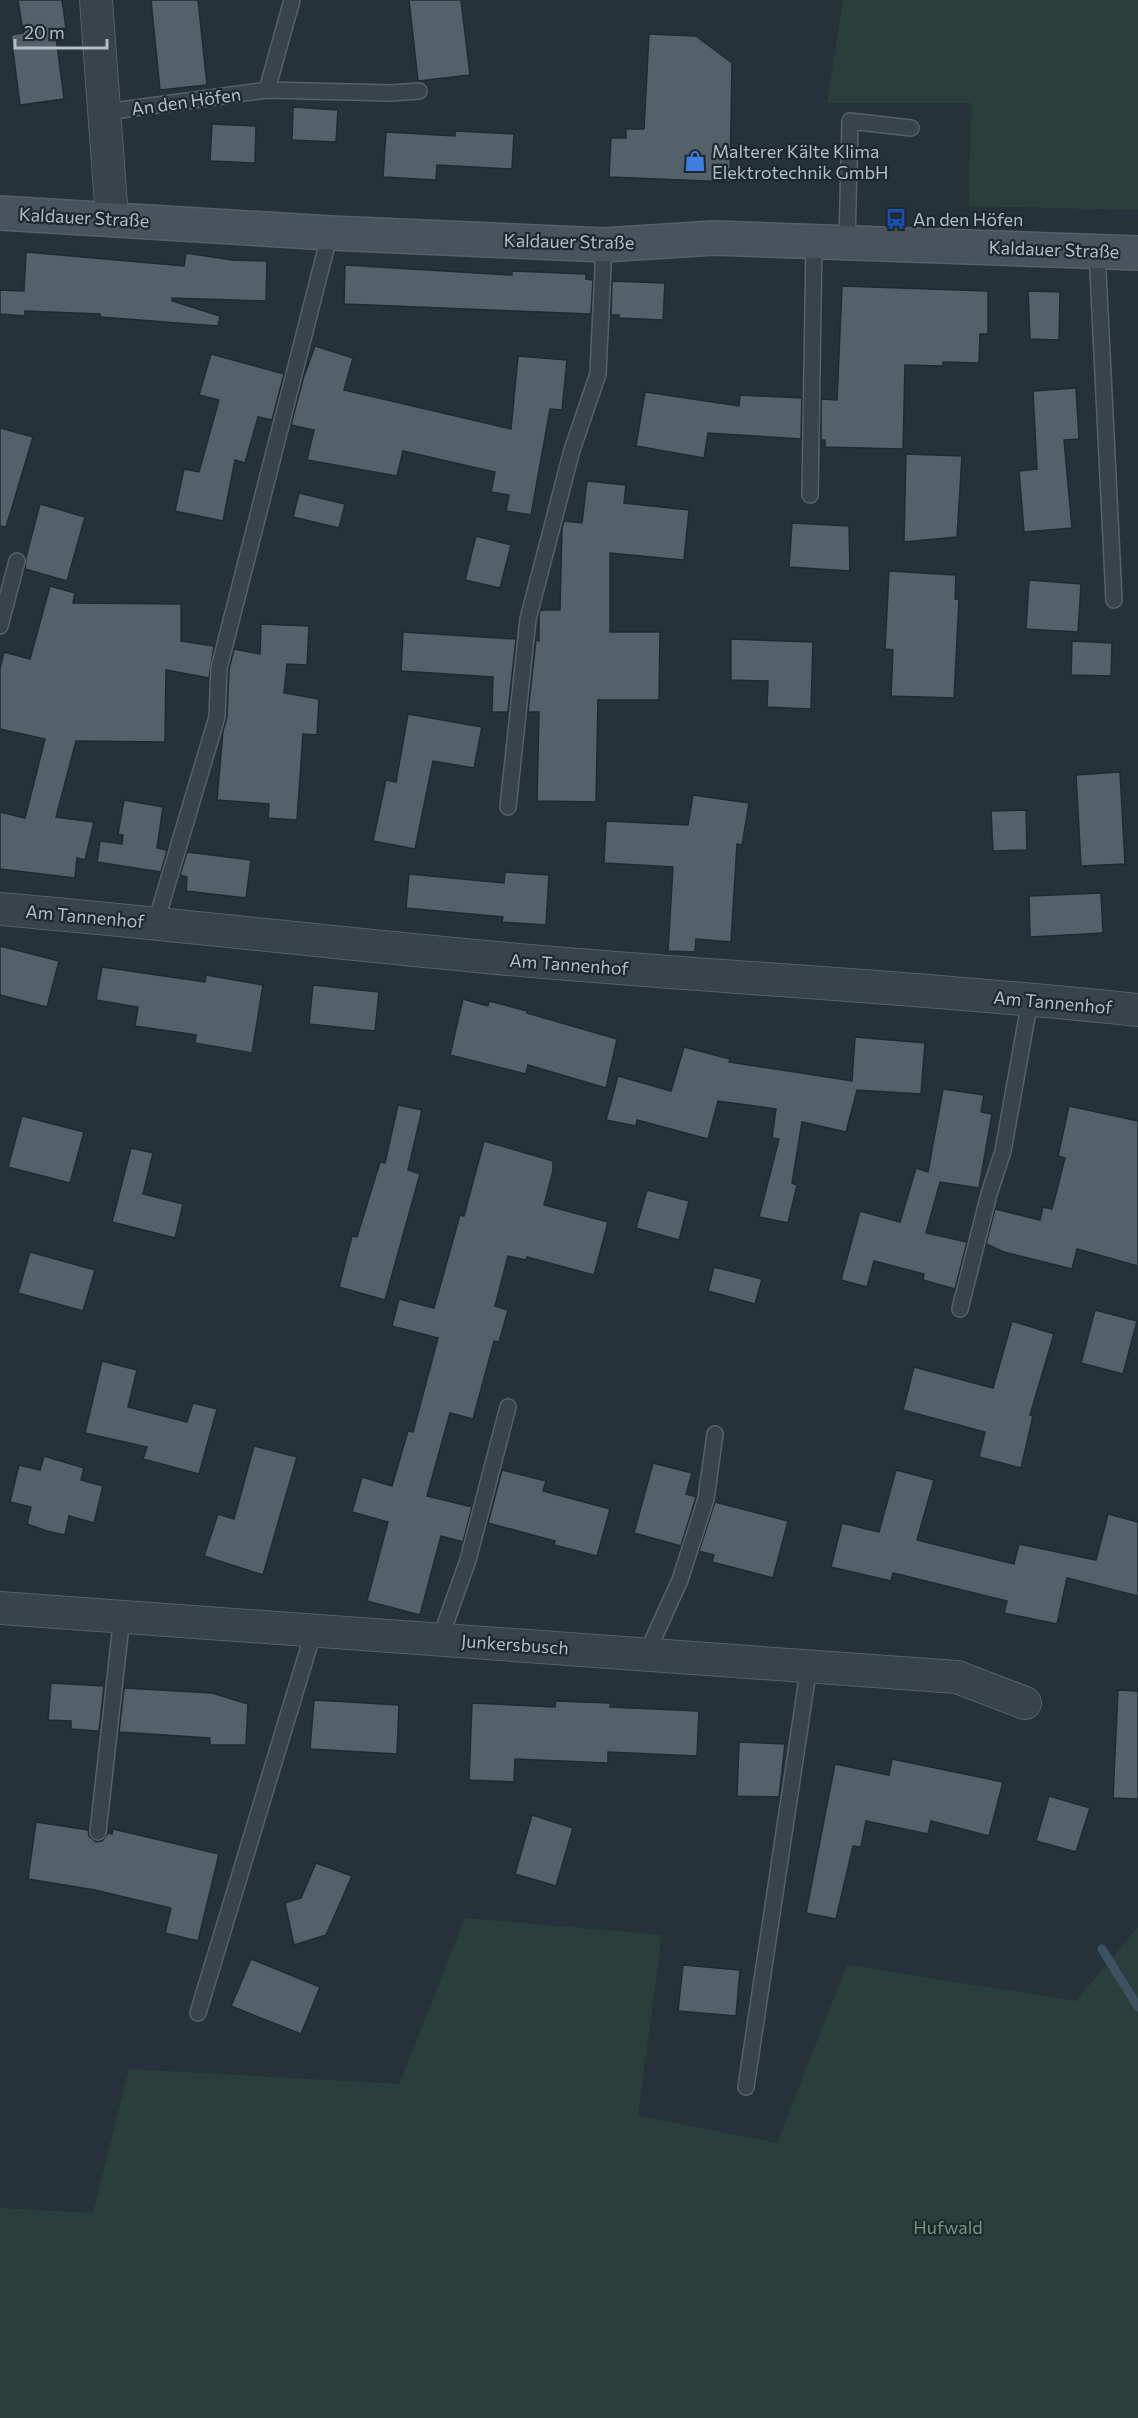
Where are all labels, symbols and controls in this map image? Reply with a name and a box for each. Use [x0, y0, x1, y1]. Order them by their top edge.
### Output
scale bar [15, 12, 106, 50]
text: 20 m [24, 21, 65, 43]
street label: An den Höfen [130, 82, 242, 120]
place label: Malterer Kälte Klima Elektrotechnik GmbH [712, 140, 889, 183]
shop icon: Malterer Kälte Klima Elektrotechnik GmbH [683, 149, 707, 173]
street label: Kaldauer Straße [18, 203, 150, 231]
bus stop icon: An den Höfen [884, 207, 908, 231]
place label: An den Höfen [913, 208, 1023, 230]
street label: Kaldauer Straße [503, 229, 635, 253]
street label: Kaldauer Straße [988, 236, 1120, 262]
street label: Am Tannenhof [25, 900, 146, 932]
street label: Am Tannenhof [509, 949, 630, 979]
street label: Am Tannenhof [993, 986, 1114, 1018]
street label: Junkersbusch [461, 1629, 569, 1659]
park label: Hufwald [913, 2216, 983, 2238]

